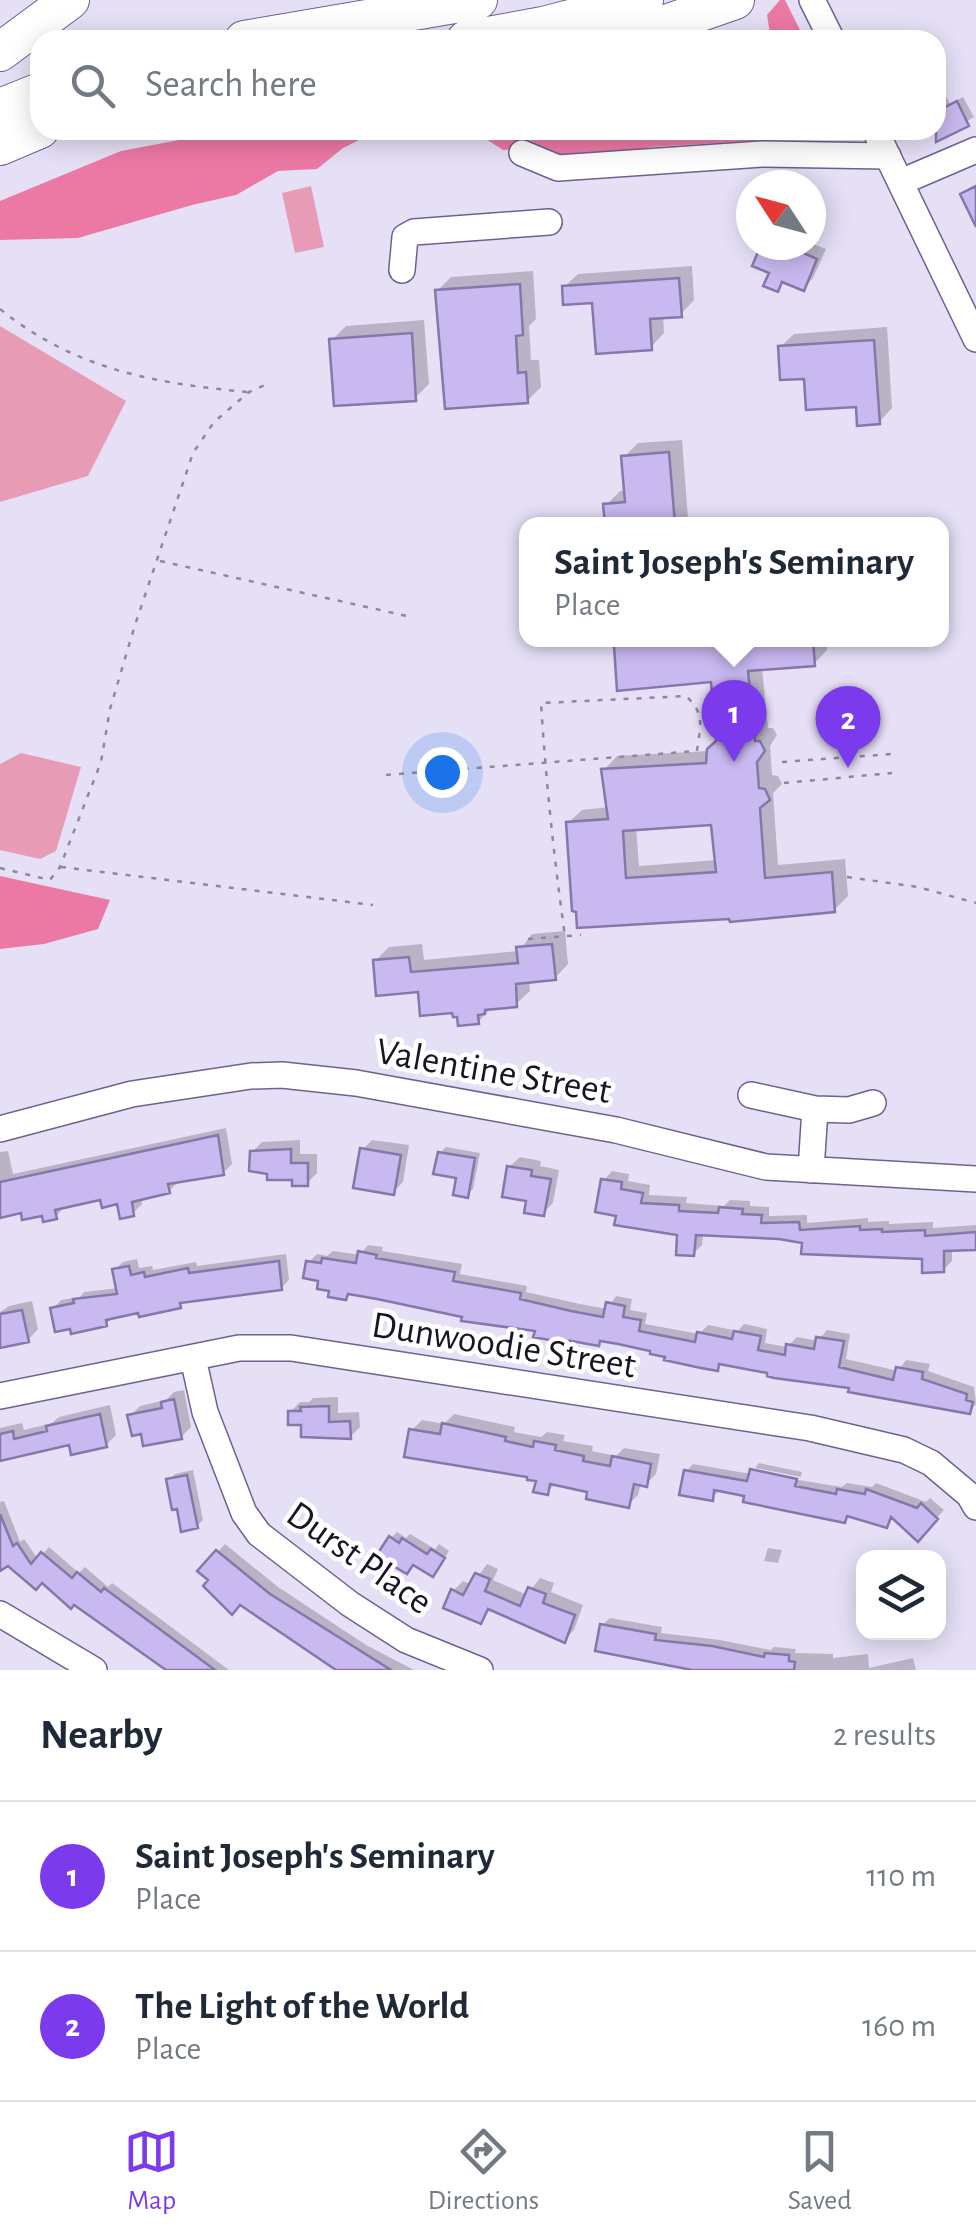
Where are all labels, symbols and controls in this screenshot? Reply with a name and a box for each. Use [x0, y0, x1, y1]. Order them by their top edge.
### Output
search box [30, 30, 946, 140]
icon: search [65, 58, 120, 113]
text: Search here [145, 66, 317, 104]
north arrow [736, 170, 826, 260]
popup [519, 517, 949, 647]
text: Saint Joseph's Seminary [554, 544, 914, 582]
text: Place [554, 589, 620, 621]
pin: 1 [702, 680, 766, 762]
pin: 2 [816, 686, 880, 768]
your location [417, 747, 468, 798]
street label: Valentine Street [373, 1033, 614, 1111]
street label: Dunwoodie Street [369, 1306, 638, 1386]
street label: Durst Place [280, 1495, 438, 1622]
map controls [856, 1550, 946, 1640]
button: layers [856, 1550, 946, 1640]
text: Nearby [40, 1714, 163, 1756]
text: 2 results [833, 1719, 936, 1751]
text: Saint Joseph's Seminary [135, 1838, 495, 1876]
text: 1 [67, 1860, 78, 1892]
text: 110 m [866, 1860, 936, 1892]
text: Place [135, 1883, 201, 1915]
text: The Light of the World [135, 1988, 469, 2026]
text: 2 [65, 2010, 80, 2042]
text: 160 m [862, 2010, 936, 2042]
text: Place [135, 2033, 201, 2065]
tab: Map [124, 2124, 179, 2218]
tab: Directions [428, 2124, 539, 2218]
tab: Saved [788, 2124, 852, 2218]

